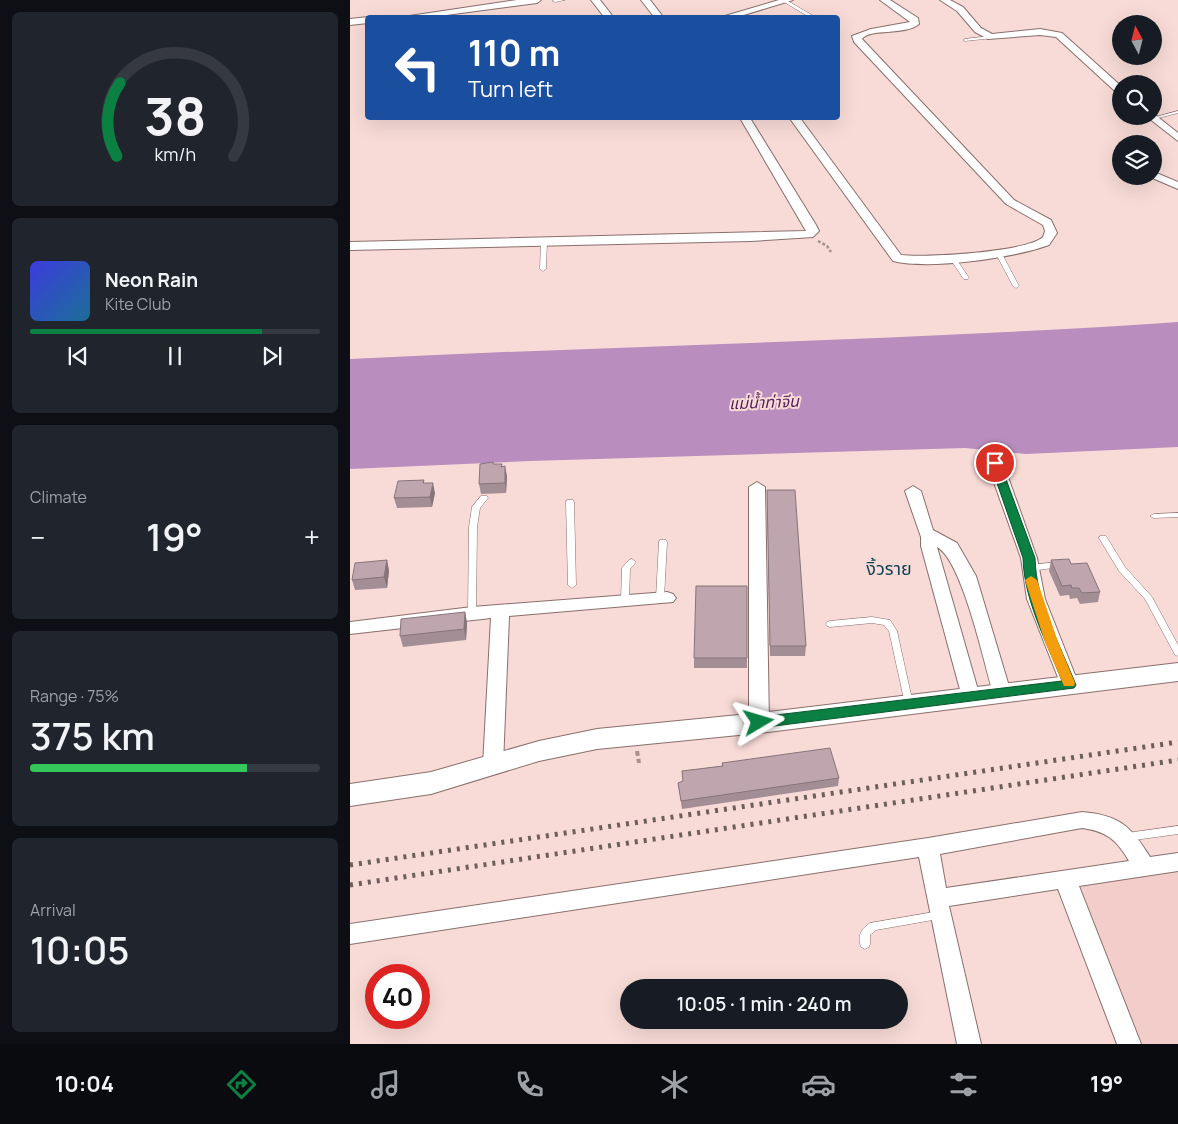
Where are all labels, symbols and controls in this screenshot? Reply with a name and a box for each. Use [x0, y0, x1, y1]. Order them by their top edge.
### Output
north arrow [1112, 15, 1162, 65]
map controls [1112, 15, 1162, 185]
text: 110 m [468, 29, 560, 77]
icon: left [385, 35, 450, 100]
text: Turn left [468, 74, 553, 104]
button: search [1112, 75, 1162, 125]
text: 38 [144, 80, 206, 151]
button: layers [1112, 135, 1162, 185]
text: km/h [154, 142, 196, 166]
text: Neon Rain [105, 267, 198, 293]
text: Kite Club [105, 293, 171, 315]
icon: previous [64, 342, 92, 370]
icon: pause [161, 342, 189, 370]
icon: next [258, 342, 286, 370]
water label: แม่น้ำท่าจีน [729, 390, 800, 414]
pin [974, 442, 1016, 484]
icon: arrive [981, 449, 1009, 477]
text: Climate [30, 486, 87, 508]
text: 19° [146, 510, 203, 562]
text: − [30, 518, 45, 556]
text: + [304, 518, 320, 556]
district label: งิ้วราย [866, 556, 912, 580]
text: Range · 75% [30, 685, 119, 707]
position arrow [732, 695, 784, 747]
text: 375 km [30, 709, 155, 761]
text: Arrival [30, 899, 76, 921]
text: 10:05 [30, 923, 129, 975]
speed limit sign: 40 [365, 964, 430, 1029]
text: 10:05 · 1 min · 240 m [677, 991, 851, 1017]
icon: directions [224, 1067, 259, 1102]
icon: music [368, 1067, 403, 1102]
icon: phone [512, 1067, 547, 1102]
icon: climate [657, 1067, 692, 1102]
icon: car [801, 1067, 836, 1102]
icon: filters [946, 1067, 981, 1102]
text: 10:04 [55, 1069, 114, 1099]
text: 19° [1090, 1069, 1123, 1099]

